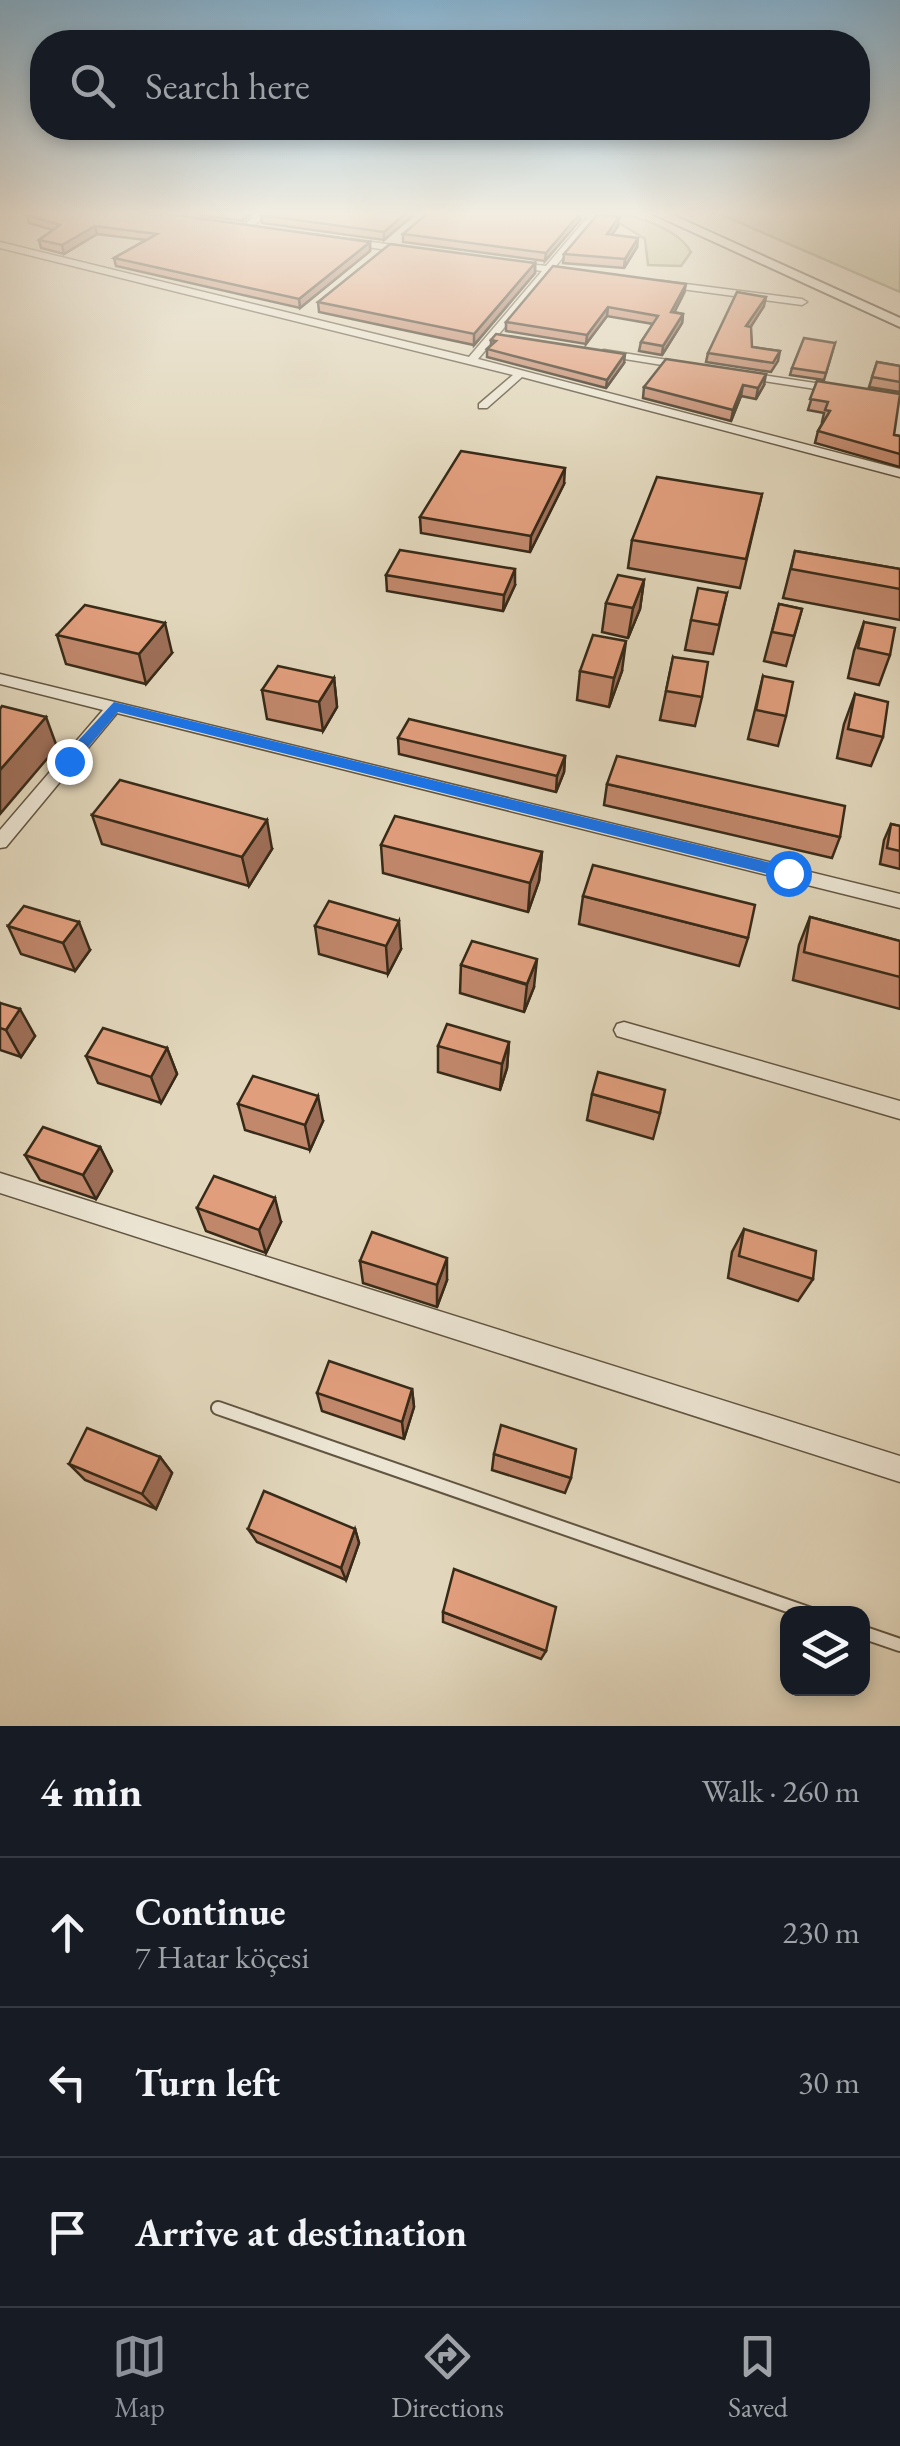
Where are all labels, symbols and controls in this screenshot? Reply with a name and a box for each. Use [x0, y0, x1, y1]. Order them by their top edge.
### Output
search box [30, 30, 870, 140]
icon: search [65, 58, 120, 113]
text: Search here [145, 61, 310, 110]
route end [47, 739, 93, 785]
route start [766, 851, 812, 897]
map controls [780, 1606, 870, 1696]
button: layers [780, 1606, 870, 1696]
text: 4 min [40, 1764, 142, 1819]
text: Walk · 260 m [702, 1770, 860, 1812]
text: Continue [135, 1887, 286, 1936]
icon: ahead [40, 1905, 95, 1960]
text: 230 m [783, 1911, 860, 1953]
text: 7 Hatar köçesi [135, 1936, 309, 1978]
icon: left [40, 2055, 95, 2110]
text: Turn left [135, 2058, 280, 2107]
text: 30 m [798, 2061, 860, 2103]
icon: arrive [40, 2205, 95, 2260]
text: Arrive at destination [135, 2208, 467, 2257]
tab: Map [112, 2329, 167, 2425]
tab: Directions [391, 2329, 504, 2425]
tab: Saved [728, 2329, 788, 2425]

